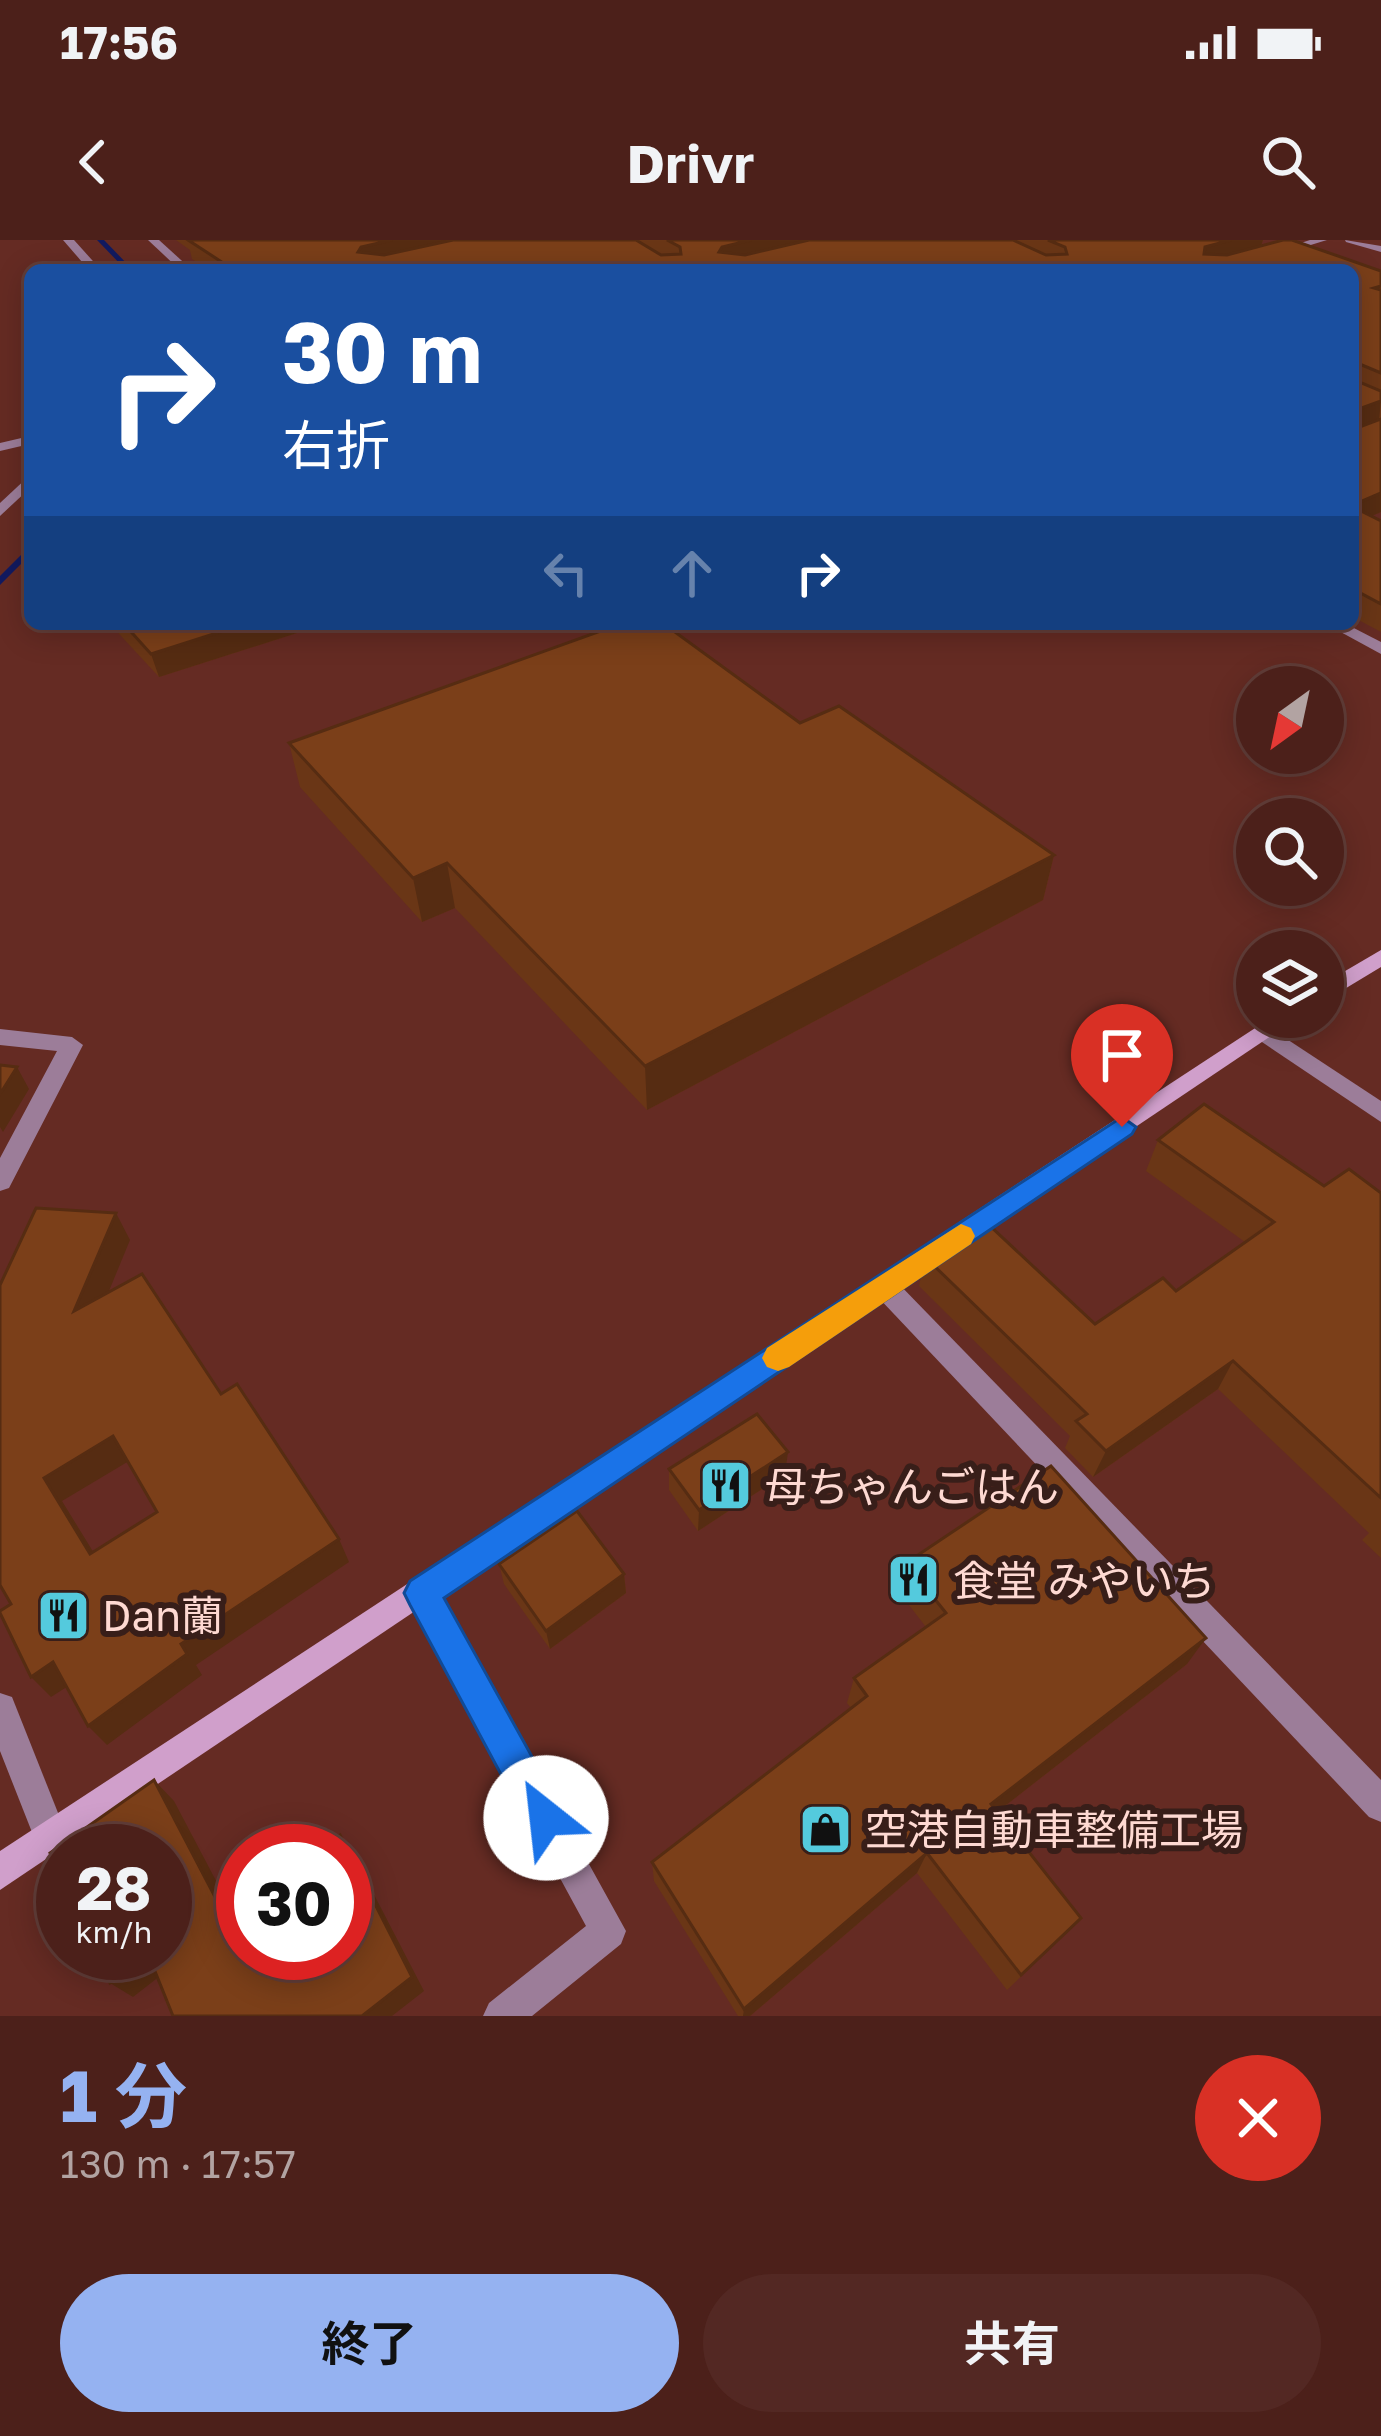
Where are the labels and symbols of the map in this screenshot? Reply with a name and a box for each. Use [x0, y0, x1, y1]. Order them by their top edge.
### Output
north arrow [1236, 666, 1344, 774]
pin [1071, 1004, 1173, 1127]
restaurant icon: 母ちゃんごはん [698, 1458, 754, 1514]
place label: 母ちゃんごはん [765, 1461, 1059, 1511]
restaurant icon: 食堂 みやいち [886, 1552, 942, 1608]
place label: 食堂 みやいち [953, 1555, 1216, 1605]
restaurant icon: Dan蘭 [35, 1587, 91, 1643]
place label: Dan蘭 [102, 1590, 223, 1640]
position arrow [483, 1755, 609, 1881]
shop icon: 空港自動車整備工場 [798, 1801, 854, 1857]
place label: 空港自動車整備工場 [865, 1804, 1243, 1854]
speed limit sign: 30 [216, 1824, 372, 1980]

